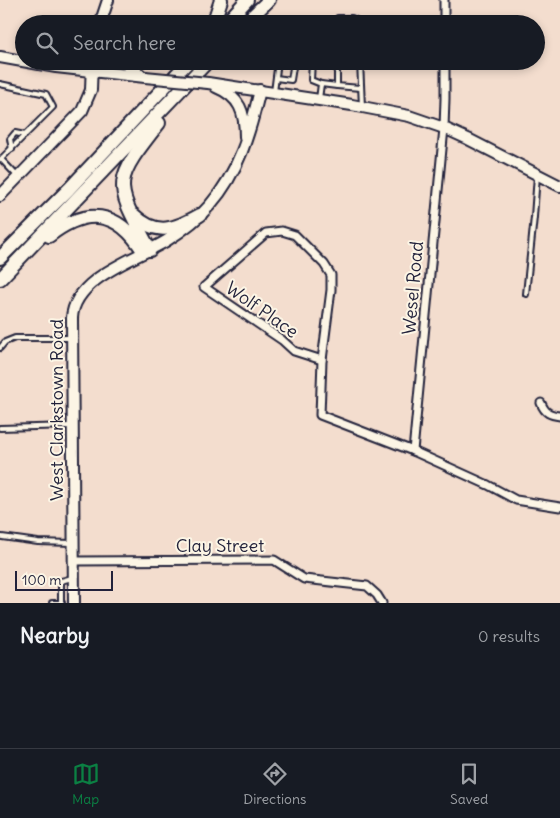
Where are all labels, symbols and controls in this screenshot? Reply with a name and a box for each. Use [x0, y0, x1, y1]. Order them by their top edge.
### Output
search box [15, 15, 545, 70]
icon: search [33, 29, 61, 57]
text: Search here [73, 31, 176, 55]
street label: Wesel Road [397, 240, 428, 336]
street label: Wolf Place [221, 276, 303, 343]
street label: West Clarkstown Road [45, 319, 68, 501]
street label: Clay Street [176, 534, 264, 557]
scale bar [15, 568, 112, 591]
text: 100 m [22, 571, 62, 589]
text: Nearby [20, 622, 90, 649]
text: 0 results [478, 626, 540, 646]
tab: Map [72, 760, 100, 808]
tab: Directions [243, 760, 306, 808]
tab: Saved [450, 760, 488, 808]

